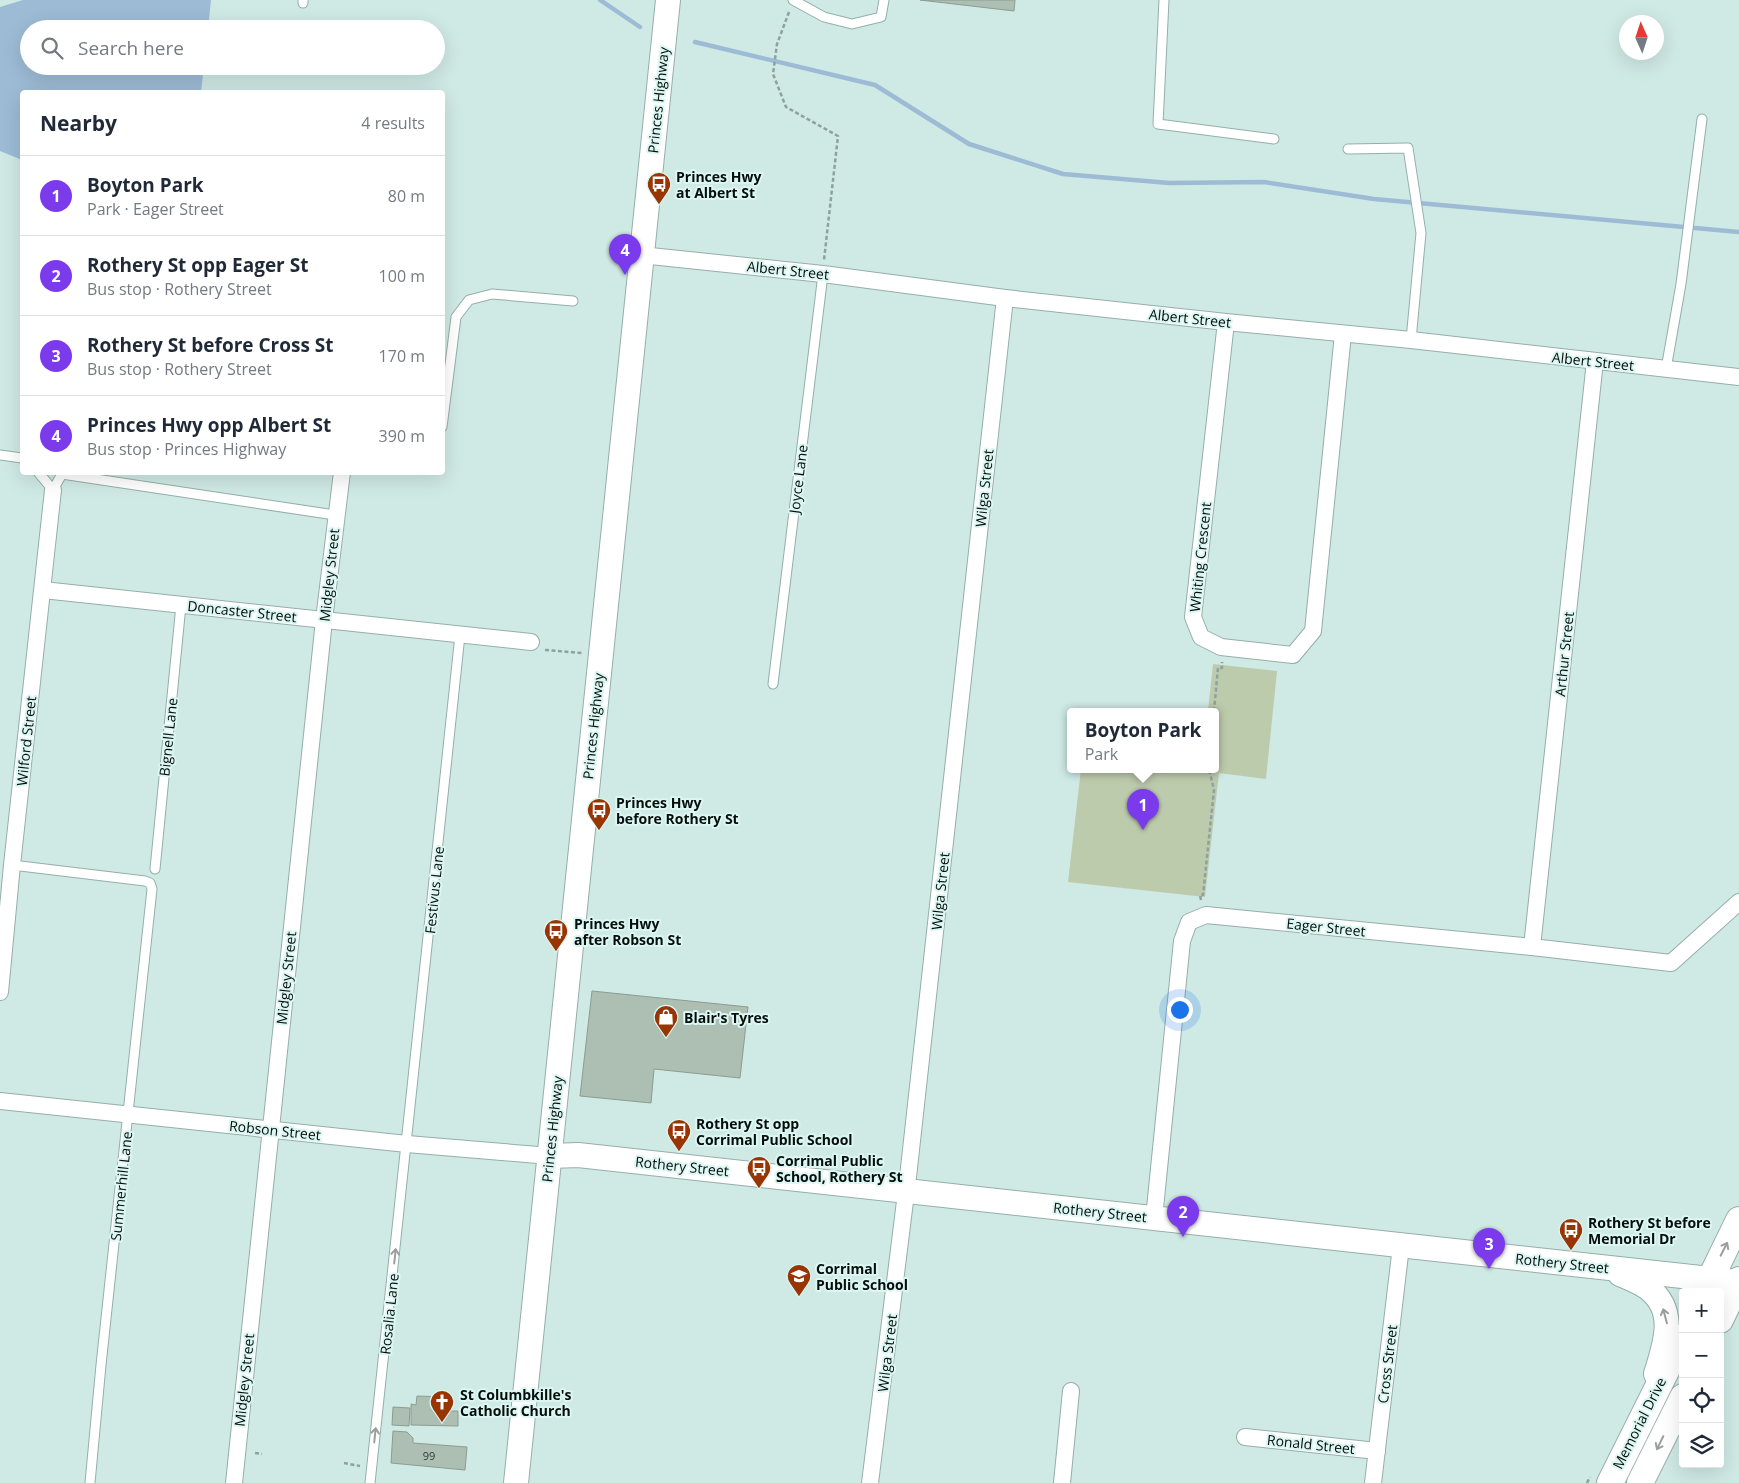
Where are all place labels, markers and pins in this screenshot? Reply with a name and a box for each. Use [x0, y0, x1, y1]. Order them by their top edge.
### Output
place label: Princes Hwy at Albert St [676, 167, 761, 202]
bus stop icon: Princes Hwy at Albert St [646, 171, 672, 205]
pin: 4 [609, 234, 641, 275]
pin: 1 [1127, 789, 1159, 830]
place label: Princes Hwy before Rothery St [616, 793, 739, 828]
bus stop icon: Princes Hwy before Rothery St [586, 797, 612, 831]
place label: Princes Hwy after Robson St [574, 914, 681, 949]
bus stop icon: Princes Hwy after Robson St [543, 918, 569, 952]
shop icon: Blair's Tyres [653, 1004, 679, 1038]
place label: Blair's Tyres [684, 1008, 769, 1027]
place label: Rothery St opp Corrimal Public School [696, 1114, 853, 1149]
bus stop icon: Rothery St opp Corrimal Public School [666, 1118, 692, 1152]
place label: Corrimal Public School, Rothery St [776, 1151, 903, 1186]
bus stop icon: Corrimal Public School, Rothery St [746, 1155, 772, 1189]
pin: 2 [1167, 1196, 1199, 1237]
place label: Rothery St before Memorial Dr [1588, 1213, 1711, 1248]
bus stop icon: Rothery St before Memorial Dr [1558, 1217, 1584, 1251]
pin: 3 [1473, 1228, 1505, 1269]
place label: Corrimal Public School [816, 1259, 908, 1294]
school or university icon: Corrimal Public School [786, 1263, 812, 1297]
place label: St Columbkille's Catholic Church [460, 1385, 572, 1420]
church icon: St Columbkille's Catholic Church [429, 1389, 455, 1423]

